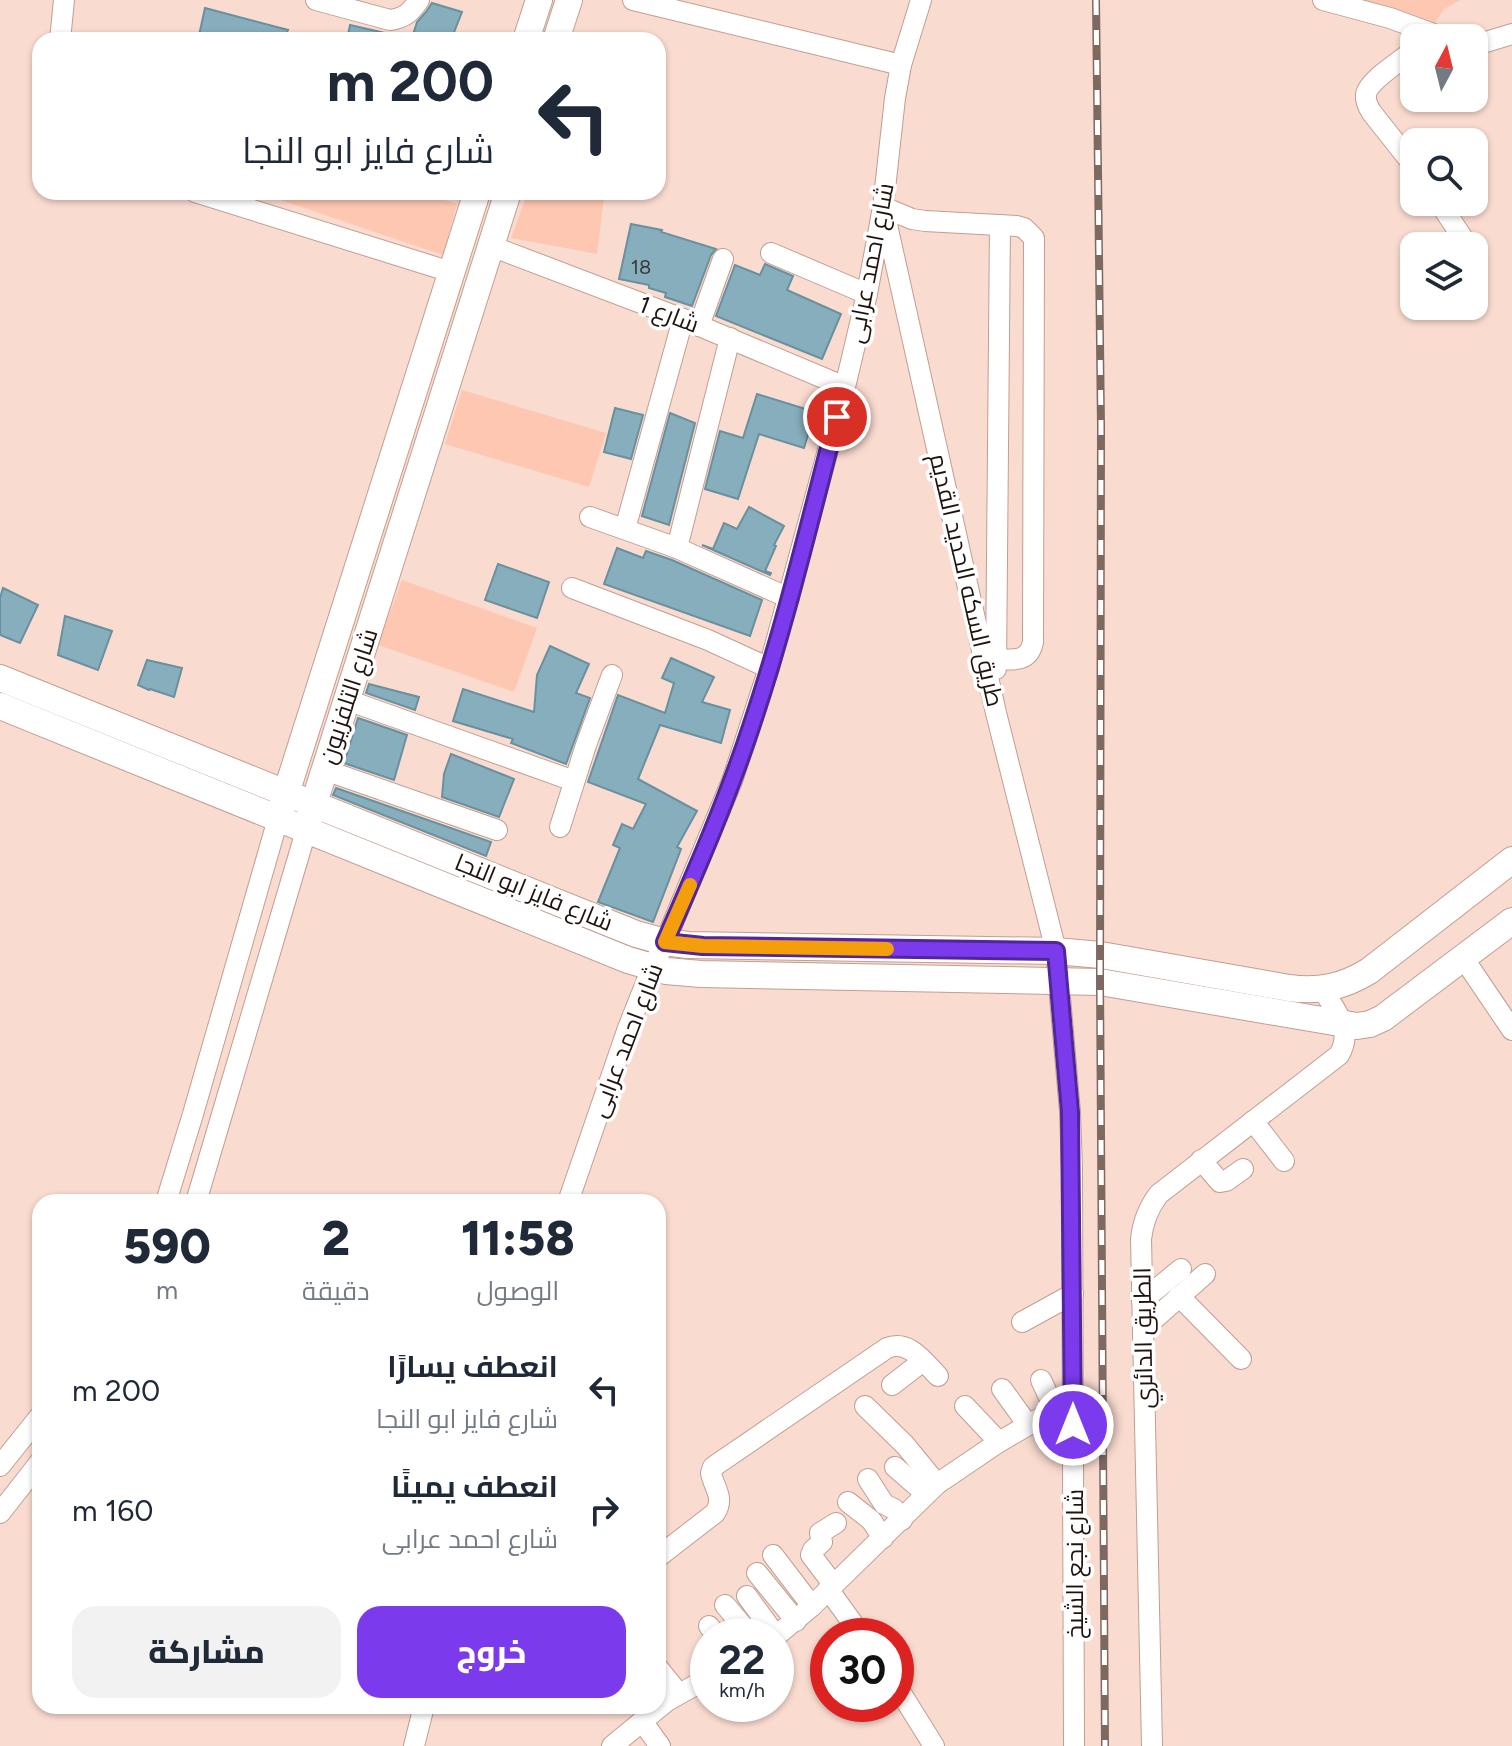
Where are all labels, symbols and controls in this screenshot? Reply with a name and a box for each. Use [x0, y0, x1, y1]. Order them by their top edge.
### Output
north arrow [1400, 24, 1488, 112]
map controls [1400, 24, 1488, 320]
text: 200 m [327, 48, 494, 115]
icon: left [522, 64, 626, 168]
button: search [1400, 128, 1488, 216]
text: شارع فايز ابو النجا [242, 129, 494, 172]
street label: شارع احمد عرابى [840, 180, 902, 346]
button: layers [1400, 232, 1488, 320]
house number: 18 [631, 255, 651, 279]
street label: شارع 1 [634, 289, 703, 341]
pin [803, 383, 871, 451]
icon: arrive [815, 395, 859, 439]
street label: طريق السكه الحديد القديم [922, 451, 1010, 710]
street label: شارع التلفزيون [312, 625, 385, 768]
street label: شارع فايز ابو النجا [450, 847, 617, 939]
street label: شارع احمد عرابى [583, 959, 671, 1122]
text: 2 [322, 1209, 350, 1267]
text: 11:58 [461, 1209, 575, 1267]
text: 590 [123, 1217, 211, 1275]
street label: الطريق الدائري [1127, 1267, 1163, 1409]
text: m [156, 1274, 178, 1306]
text: دقيقة [302, 1275, 370, 1307]
text: الوصول [476, 1275, 559, 1307]
text: انعطف يسارًا [387, 1348, 558, 1385]
icon: left [582, 1368, 626, 1412]
text: 200 m [72, 1372, 160, 1409]
position arrow [1031, 1383, 1115, 1467]
text: شارع فايز ابو النجا [376, 1403, 558, 1435]
text: انعطف يمينًا [391, 1468, 558, 1505]
icon: right [582, 1488, 626, 1532]
street label: شارع نجع الشيخ [1060, 1489, 1091, 1639]
text: 160 m [72, 1492, 154, 1529]
text: شارع احمد عرابى [382, 1523, 558, 1555]
button: مشاركة [72, 1606, 341, 1698]
button: خروج [357, 1606, 626, 1698]
speed limit sign: 30 [810, 1618, 914, 1722]
text: 22 [719, 1636, 765, 1684]
text: km/h [719, 1678, 765, 1702]

